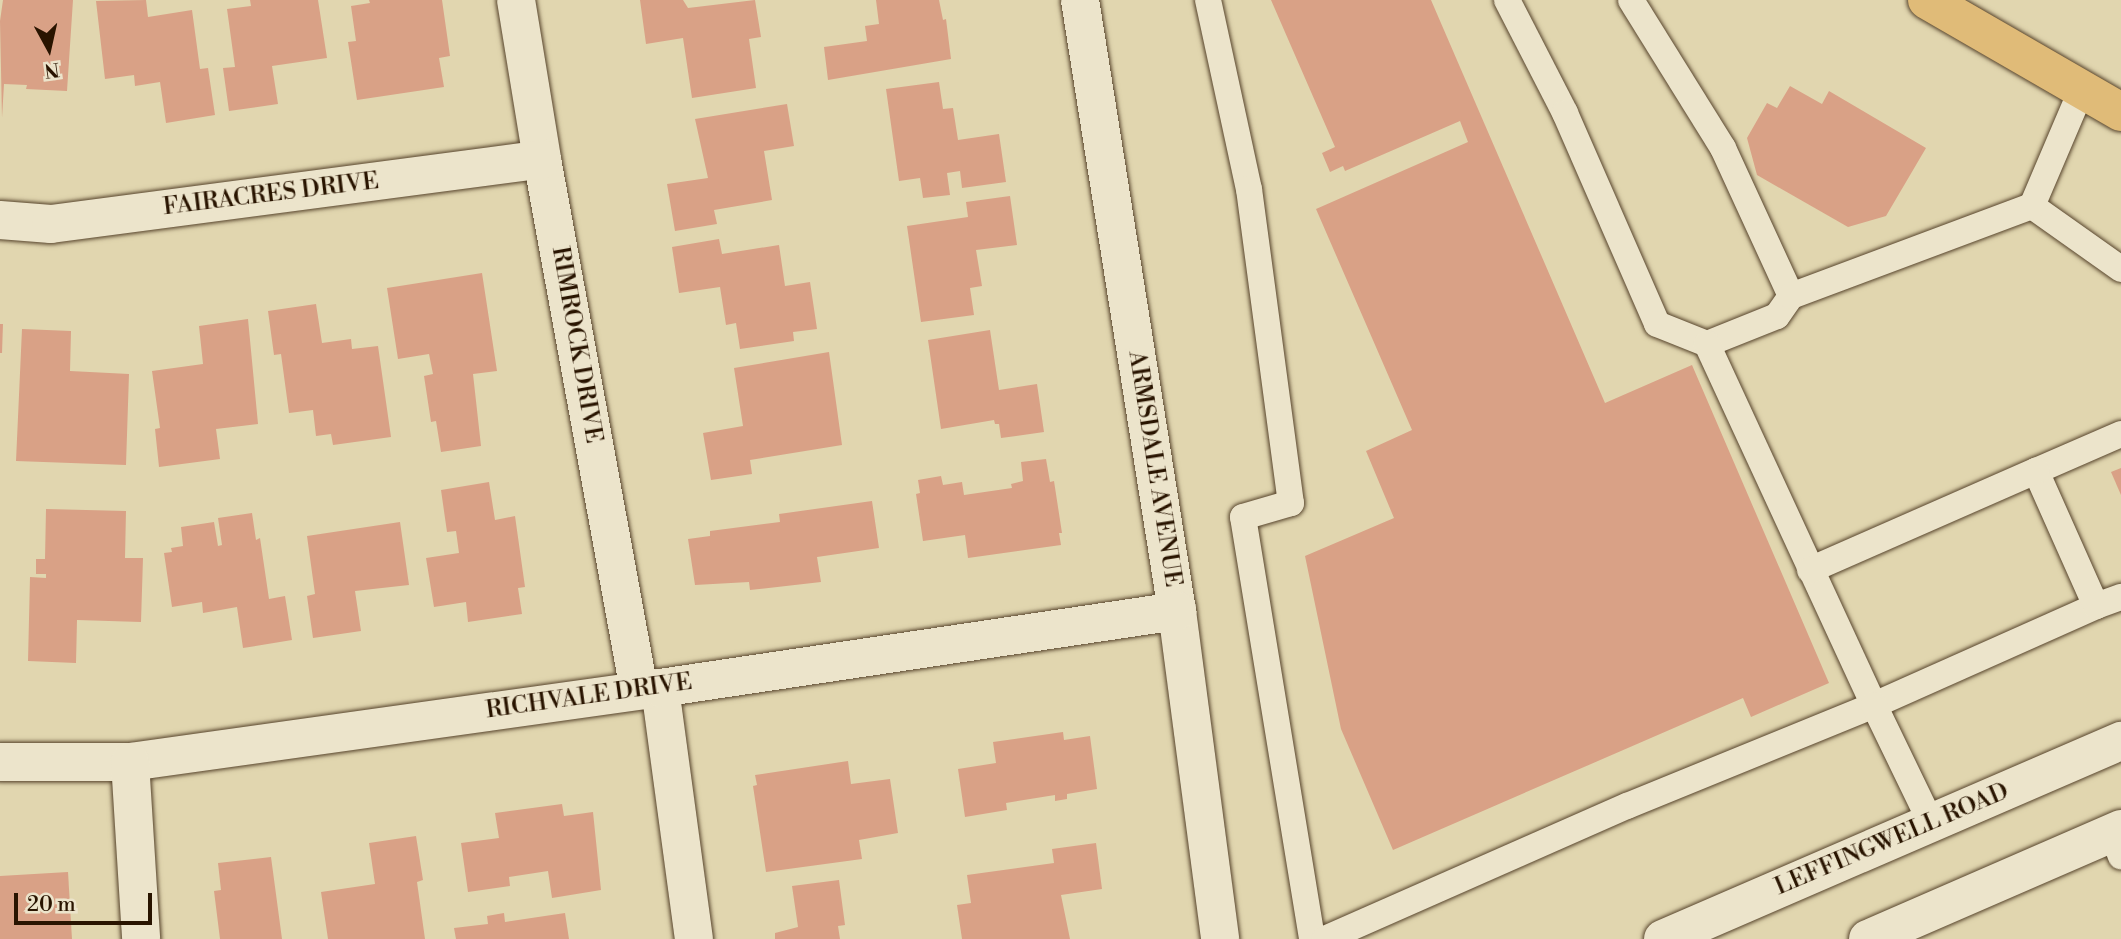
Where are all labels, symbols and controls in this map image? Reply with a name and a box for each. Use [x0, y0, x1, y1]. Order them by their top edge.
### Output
north arrow [14, 14, 84, 84]
text: N [43, 57, 61, 83]
street label: FAIRACRES DRIVE [161, 167, 381, 223]
street label: RIMROCK DRIVE [545, 244, 607, 446]
street label: ARMSDALE AVENUE [1121, 349, 1187, 589]
street label: RICHVALE DRIVE [484, 668, 694, 726]
street label: LEFFINGWELL ROAD [1771, 778, 2013, 902]
scale bar [18, 880, 156, 924]
text: 20 m [27, 892, 76, 918]

